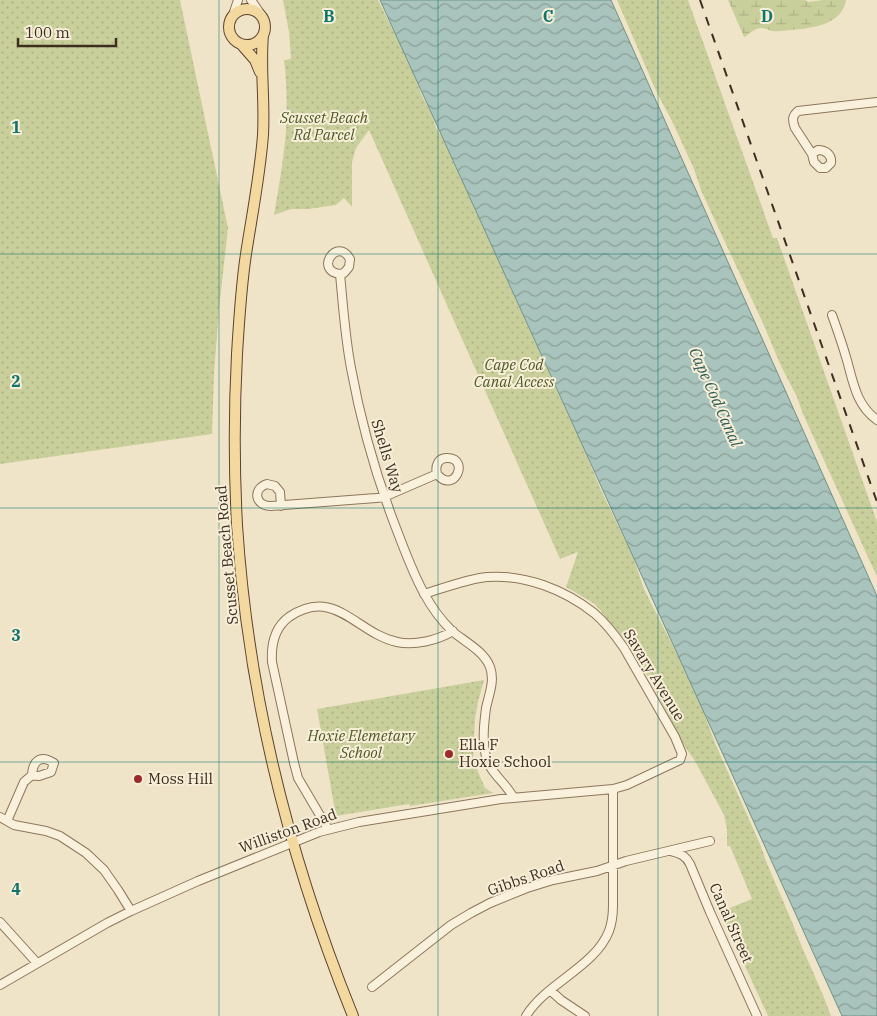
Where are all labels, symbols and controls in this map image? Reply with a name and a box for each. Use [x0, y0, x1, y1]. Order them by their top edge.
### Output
text: B [323, 6, 335, 26]
text: C [543, 6, 553, 26]
text: D [761, 6, 773, 26]
scale bar [18, 15, 115, 47]
text: 100 m [25, 23, 70, 42]
park label: Scusset Beach Rd Parcel [279, 108, 369, 144]
text: 1 [11, 117, 21, 137]
water label: Cape Cod Canal [685, 344, 747, 450]
park label: Cape Cod Canal Access [474, 355, 555, 391]
text: 2 [11, 371, 21, 391]
street label: Shells Way [367, 417, 408, 495]
street label: Scusset Beach Road [211, 484, 242, 626]
text: 3 [11, 625, 21, 645]
street label: Savary Avenue [619, 625, 689, 724]
park label: Hoxie Elemetary School [307, 726, 416, 762]
place label: Ella F Hoxie School [459, 735, 551, 771]
marker: Ella F Hoxie School [443, 748, 455, 760]
place label: Moss Hill [148, 769, 213, 788]
marker: Moss Hill [132, 773, 144, 785]
street label: Williston Road [236, 804, 339, 857]
street label: Gibbs Road [485, 856, 567, 900]
text: 4 [11, 879, 21, 899]
street label: Canal Street [705, 880, 758, 966]

